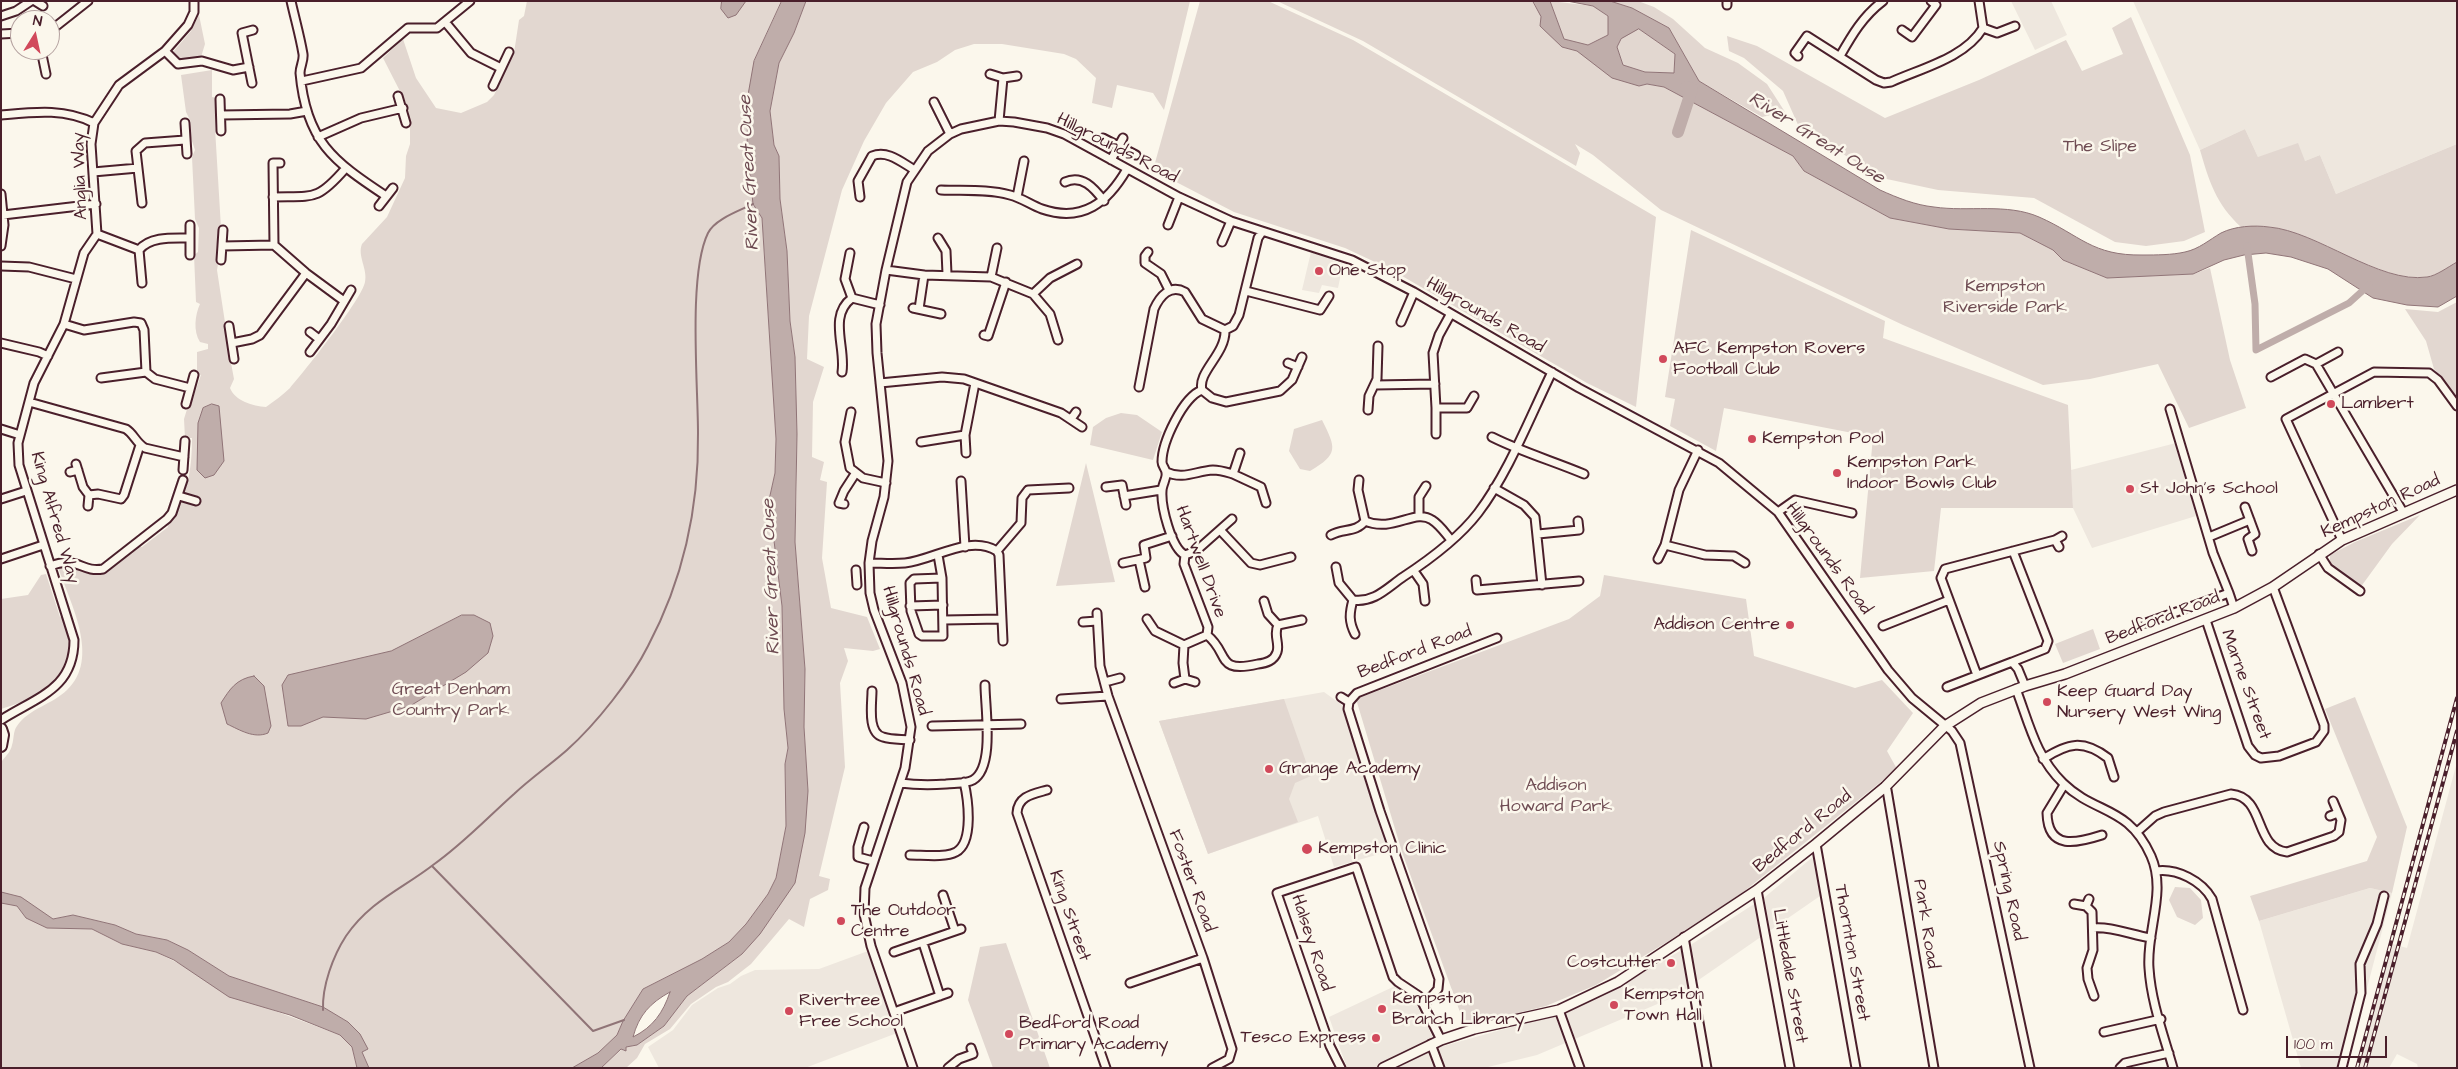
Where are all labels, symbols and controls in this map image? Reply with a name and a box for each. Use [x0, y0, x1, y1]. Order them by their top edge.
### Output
north arrow [10, 10, 60, 60]
text: N [31, 11, 43, 32]
water label: River Great Ouse [1744, 88, 1888, 190]
water label: River Great Ouse [735, 95, 765, 251]
street label: Hillgrounds Road [1053, 109, 1181, 189]
street label: Anglia Way [69, 132, 93, 220]
park label: The Slipe [2063, 136, 2137, 158]
place label: One Stop [1329, 260, 1406, 282]
marker: One Stop [1313, 265, 1325, 277]
street label: Hillgrounds Road [1422, 273, 1548, 359]
park label: Kempston Riverside Park [1943, 276, 2067, 318]
place label: AFC Kempston Rovers Football Club [1673, 338, 1865, 380]
marker: AFC Kempston Rovers Football Club [1657, 353, 1669, 365]
place label: Lambert [2341, 393, 2414, 415]
marker: Lambert [2325, 398, 2337, 410]
place label: Kempston Pool [1762, 428, 1884, 450]
marker: Kempston Pool [1746, 433, 1758, 445]
street label: King Alfred Way [25, 450, 83, 586]
place label: Kempston Park Indoor Bowls Club [1847, 452, 1997, 494]
marker: Kempston Park Indoor Bowls Club [1831, 467, 1843, 479]
street label: Kempston Road [2318, 470, 2444, 544]
place label: St John's School [2140, 478, 2278, 500]
marker: St John's School [2124, 483, 2136, 495]
water label: River Great Ouse [758, 499, 786, 655]
street label: Hillgrounds Road [1780, 499, 1876, 619]
street label: Hartwell Drive [1170, 503, 1230, 621]
street label: Hillgrounds Road [876, 584, 934, 718]
street label: Bedford Road [2103, 587, 2223, 651]
place label: Addison Centre [1653, 614, 1780, 636]
marker: Addison Centre [1784, 619, 1796, 631]
street label: Bedford Road [1355, 621, 1475, 685]
street label: Marne Street [2215, 627, 2275, 743]
park label: Great Denham Country Park [392, 679, 510, 722]
place label: Keep Guard Day Nursery West Wing [2057, 681, 2221, 724]
marker: Keep Guard Day Nursery West Wing [2041, 696, 2053, 708]
place label: Grange Academy [1279, 758, 1421, 780]
marker: Grange Academy [1263, 763, 1275, 775]
park label: Addison Howard Park [1500, 775, 1612, 818]
street label: Bedford Road [1749, 786, 1857, 878]
street label: Foster Road [1163, 827, 1219, 935]
place label: Kempston Clinic [1318, 838, 1447, 860]
street label: Spring Road [1987, 839, 2029, 943]
marker: Kempston Clinic [1300, 842, 1314, 856]
street label: King Street [1043, 868, 1095, 964]
street label: Park Road [1907, 878, 1943, 970]
street label: Thornton Street [1828, 883, 1874, 1023]
street label: Halsey Road [1285, 892, 1337, 994]
place label: The Outdoor Centre [851, 900, 956, 942]
street label: Littledale Street [1767, 907, 1811, 1045]
marker: The Outdoor Centre [835, 915, 847, 927]
place label: Costcutter [1567, 952, 1661, 974]
marker: Costcutter [1665, 957, 1677, 969]
place label: Kempston Town Hall [1624, 984, 1704, 1026]
place label: Kempston Branch Library [1392, 988, 1525, 1030]
place label: Rivertree Free School [799, 990, 903, 1032]
marker: Kempston Town Hall [1608, 999, 1620, 1011]
marker: Kempston Branch Library [1376, 1003, 1388, 1015]
marker: Rivertree Free School [783, 1005, 795, 1017]
place label: Bedford Road Primary Academy [1019, 1013, 1168, 1056]
scale bar [2288, 1026, 2389, 1058]
place label: Tesco Express [1240, 1027, 1366, 1049]
marker: Bedford Road Primary Academy [1003, 1028, 1015, 1040]
marker: Tesco Express [1370, 1032, 1382, 1044]
text: 100 m [2294, 1034, 2333, 1055]

